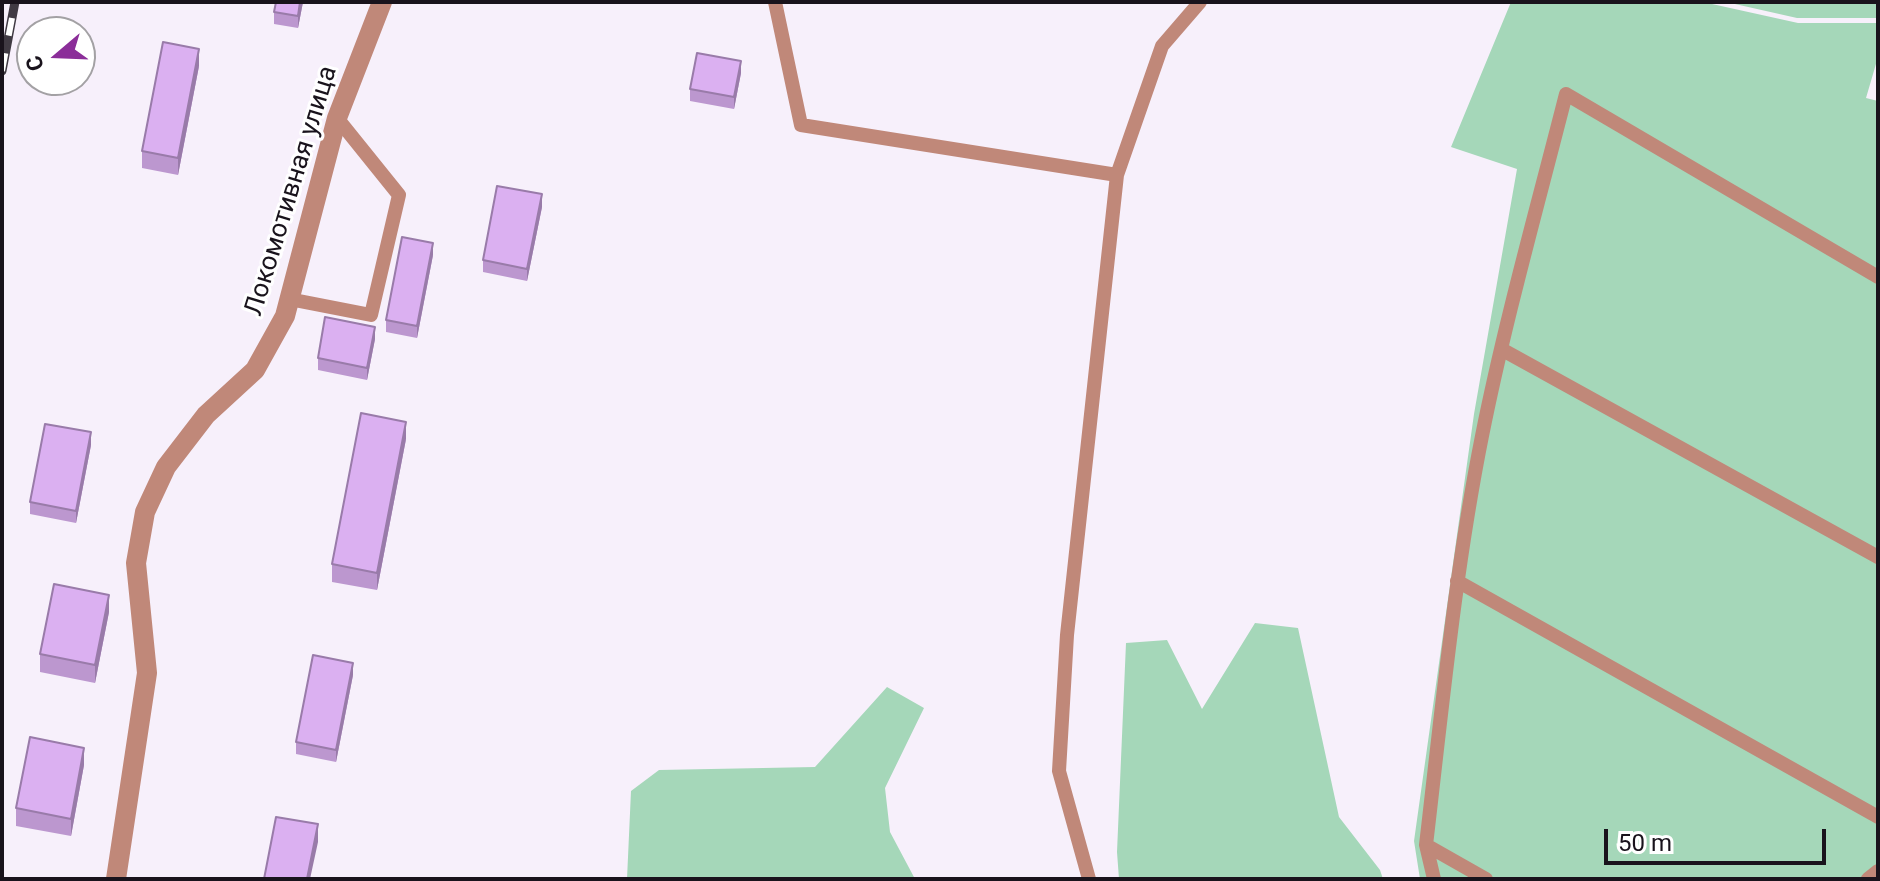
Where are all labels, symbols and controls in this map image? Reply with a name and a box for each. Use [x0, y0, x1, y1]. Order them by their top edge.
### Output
north arrow [16, 16, 96, 96]
text: С [21, 52, 49, 74]
street label: Локомотивная улица [239, 62, 345, 320]
scale bar [1608, 813, 1830, 863]
text: 50 m [1618, 829, 1672, 857]

